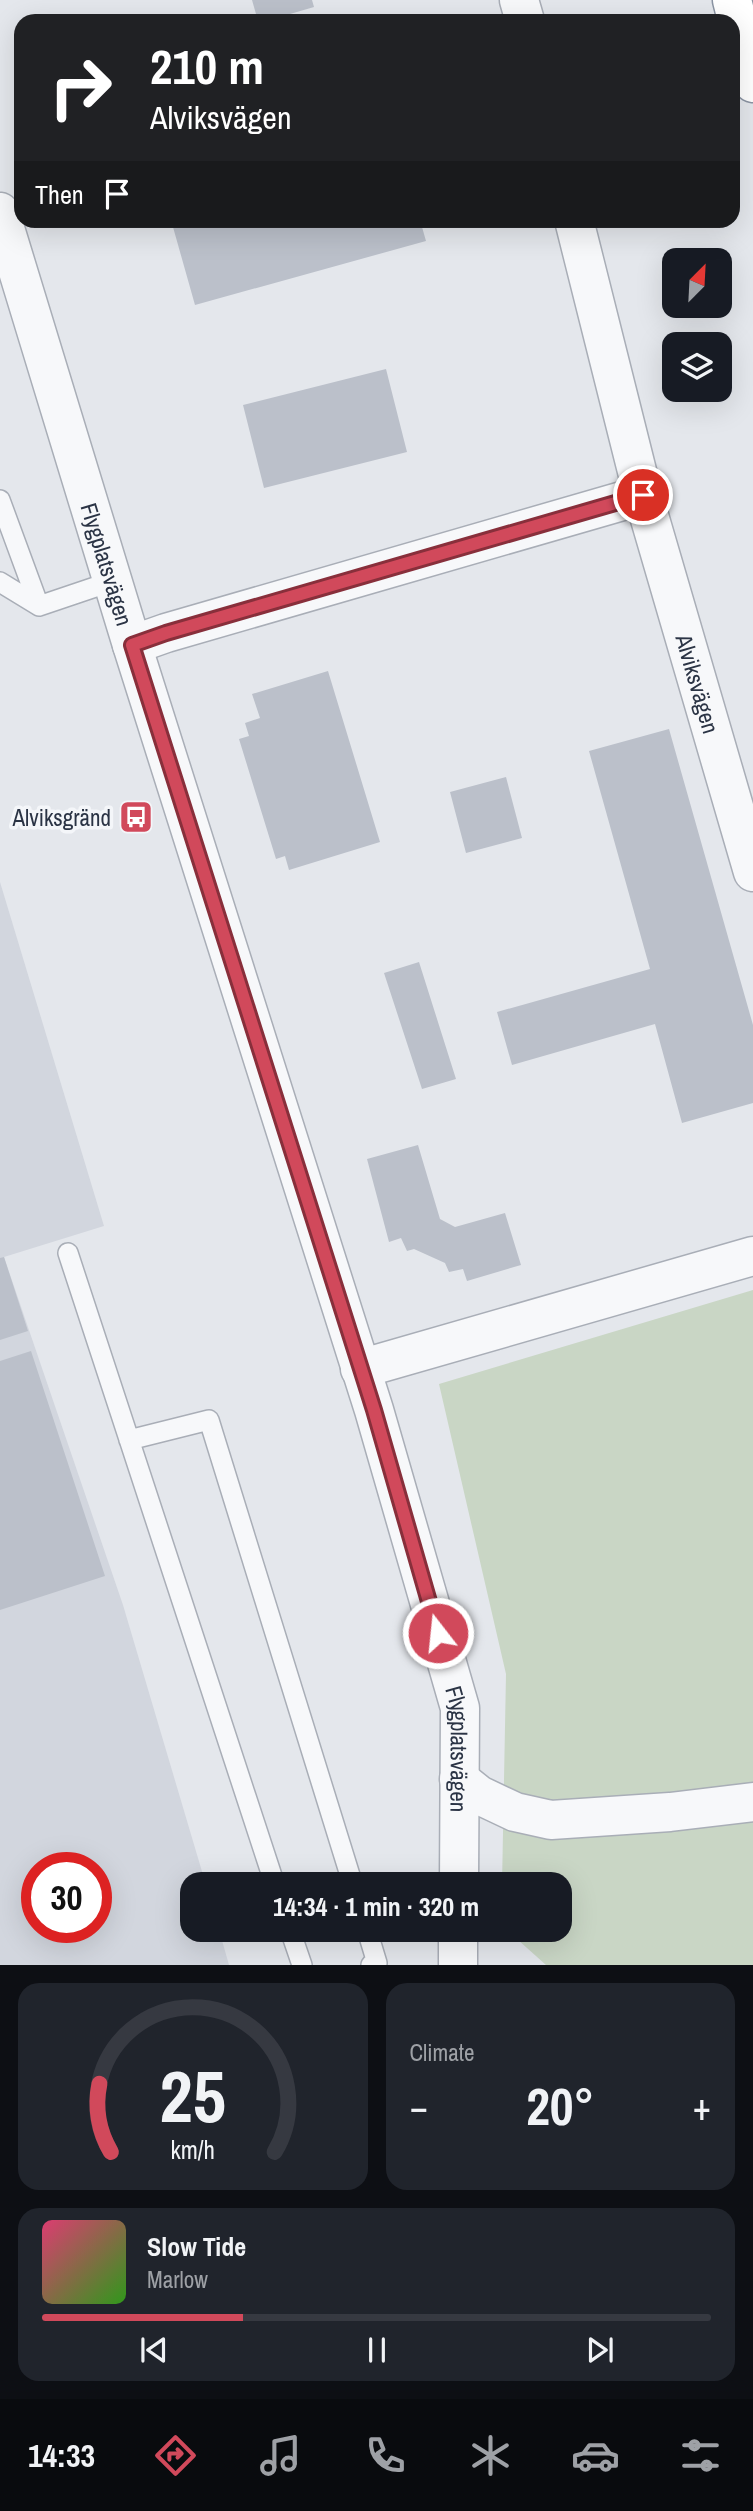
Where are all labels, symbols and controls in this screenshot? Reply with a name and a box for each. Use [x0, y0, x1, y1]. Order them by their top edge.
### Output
text: 210 m [150, 33, 264, 99]
icon: right [35, 42, 126, 133]
text: Alviksvägen [150, 96, 291, 139]
icon: arrive [98, 175, 136, 213]
text: Then [35, 177, 84, 212]
north arrow [662, 248, 732, 318]
map controls [662, 248, 732, 402]
button: layers [662, 332, 732, 402]
pin [613, 465, 673, 525]
icon: arrive [624, 476, 662, 514]
street label: Flygplatsvägen [74, 499, 141, 629]
street label: Alviksvägen [669, 629, 727, 737]
bus stop icon: Alviksgränd [117, 798, 155, 836]
place label: Alviksgränd [11, 802, 111, 833]
position arrow [401, 1596, 475, 1670]
street label: Flygplatsvägen [439, 1682, 476, 1812]
speed limit sign: 30 [21, 1852, 112, 1943]
text: 14:34 · 1 min · 320 m [273, 1889, 479, 1924]
text: Climate [410, 2037, 474, 2068]
text: 25 [160, 2048, 226, 2146]
text: 20° [526, 2071, 594, 2141]
text: − [410, 2081, 428, 2132]
text: + [693, 2081, 711, 2132]
text: km/h [171, 2133, 215, 2167]
text: Slow Tide [147, 2229, 246, 2264]
text: Marlow [147, 2264, 208, 2295]
icon: previous [135, 2331, 173, 2369]
icon: pause [358, 2331, 396, 2369]
icon: next [581, 2331, 619, 2369]
icon: directions [151, 2431, 200, 2480]
icon: music [256, 2431, 305, 2480]
icon: phone [361, 2431, 410, 2480]
icon: climate [466, 2431, 515, 2480]
icon: car [571, 2431, 620, 2480]
icon: filters [676, 2431, 725, 2480]
text: 14:33 [28, 2434, 95, 2477]

